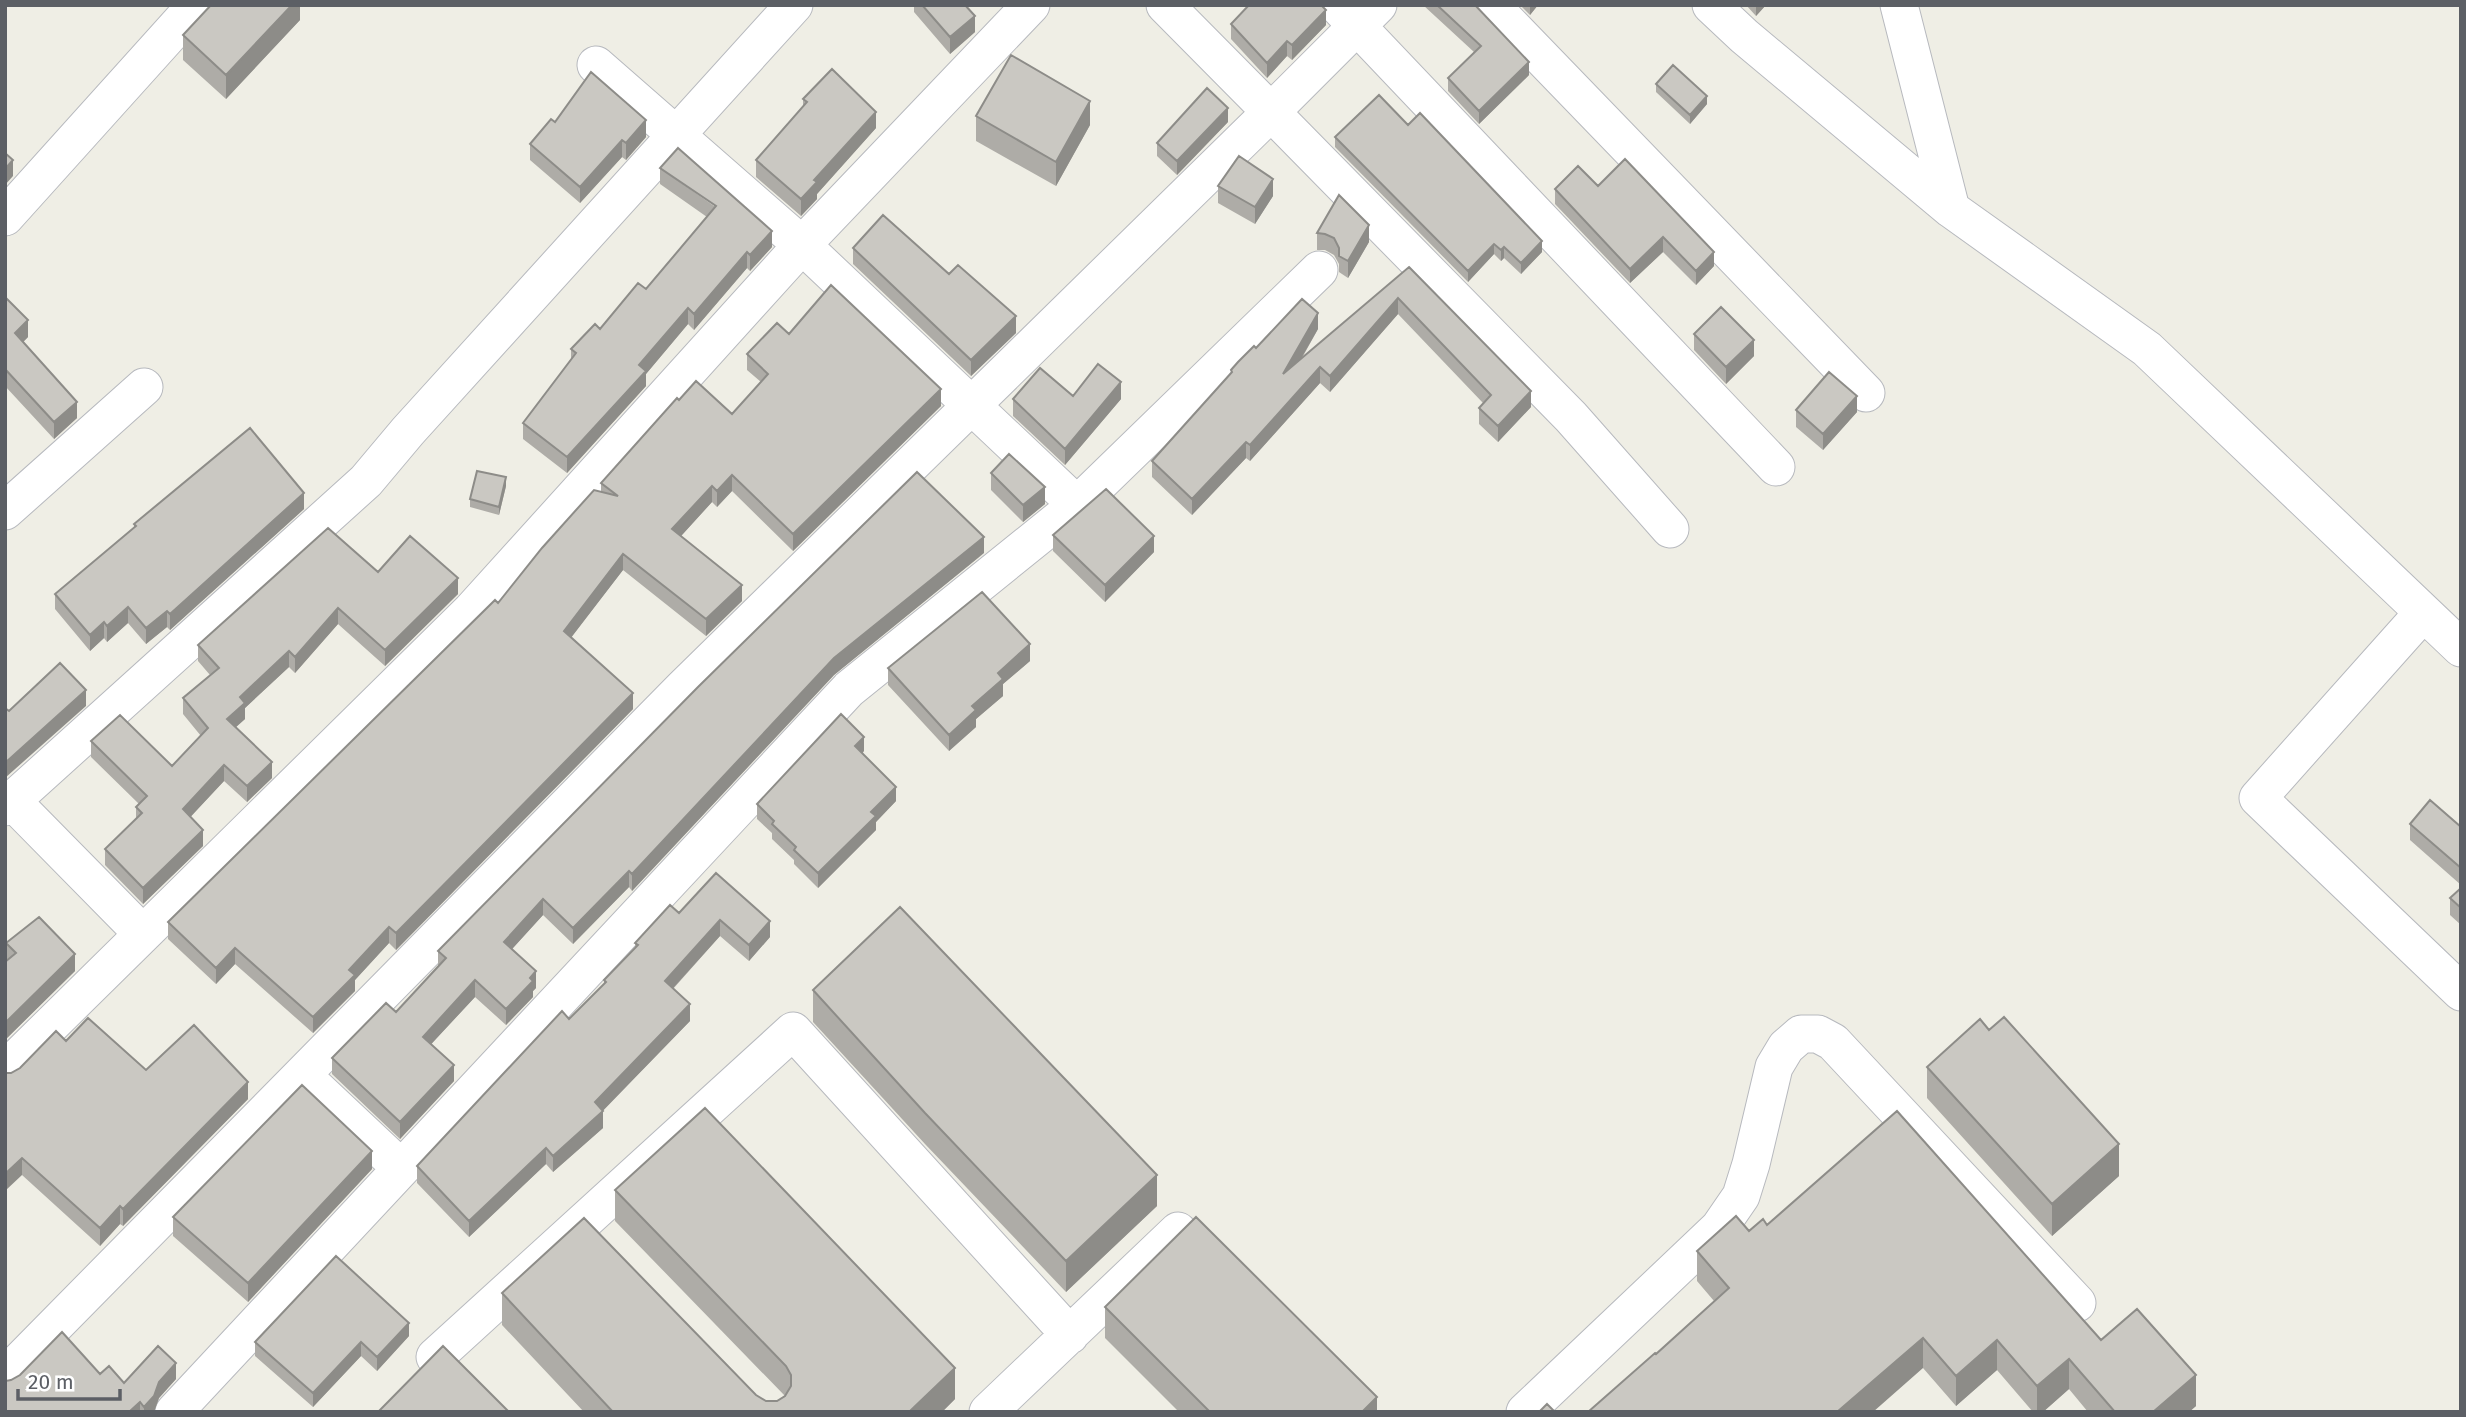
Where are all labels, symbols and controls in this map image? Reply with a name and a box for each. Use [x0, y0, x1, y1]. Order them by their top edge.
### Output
scale bar [18, 1358, 119, 1402]
text: 20 m [28, 1369, 74, 1395]

